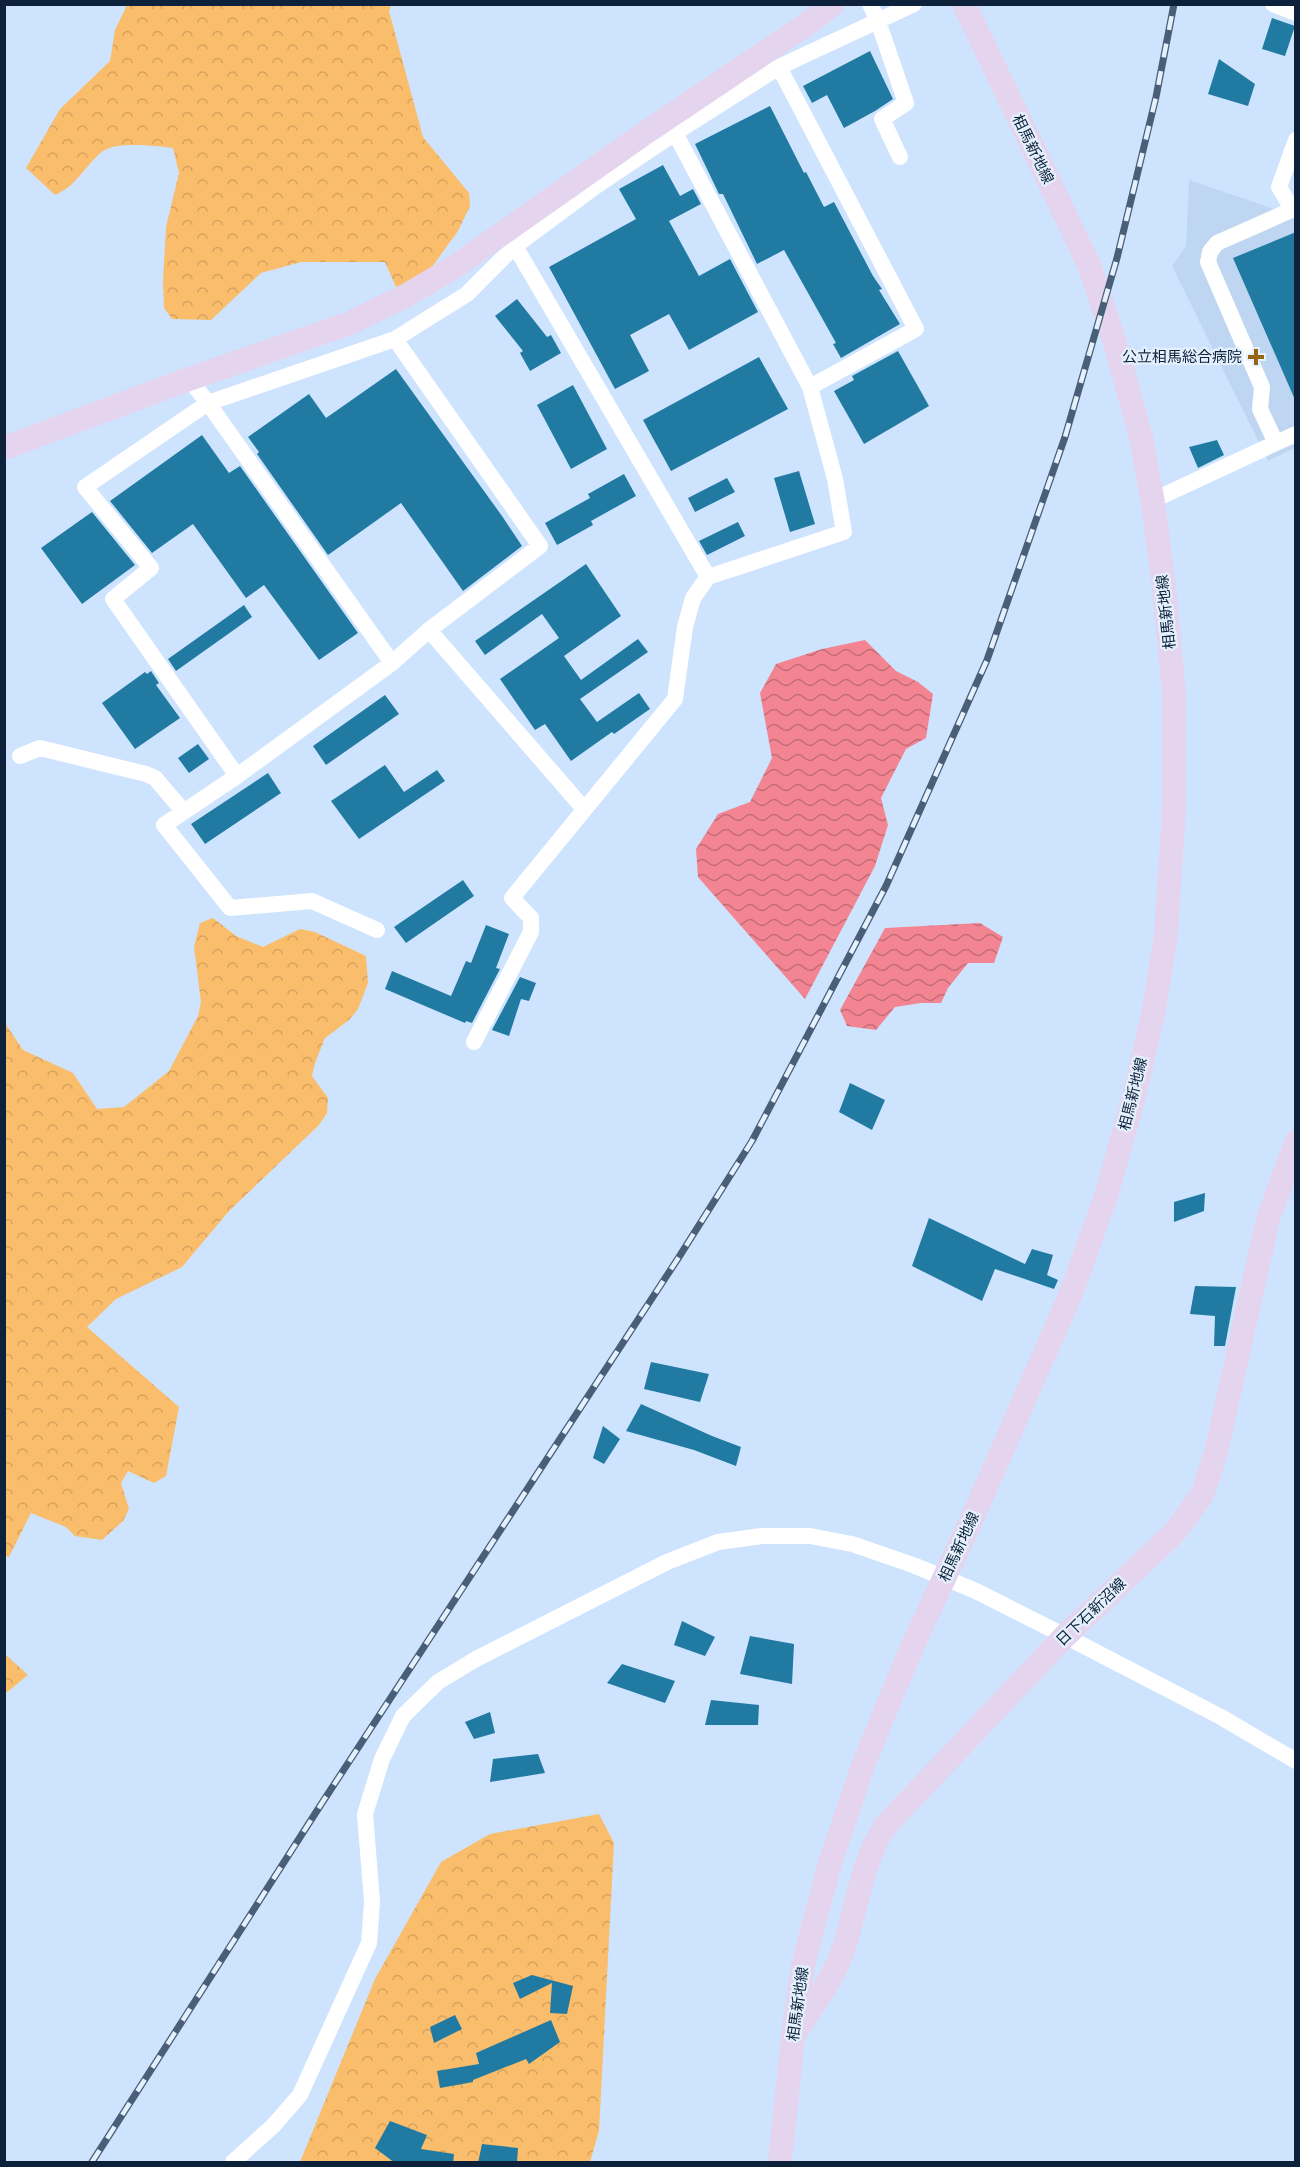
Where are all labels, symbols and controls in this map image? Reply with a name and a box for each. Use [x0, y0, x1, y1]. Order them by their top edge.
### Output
street label: 相馬新地線 [1009, 111, 1058, 186]
place label: 公立相馬総合病院 [1122, 348, 1242, 365]
marker: 公立相馬総合病院 [1247, 348, 1265, 366]
street label: 相馬新地線 [1153, 574, 1178, 650]
street label: 相馬新地線 [1115, 1055, 1150, 1132]
street label: 相馬新地線 [935, 1509, 982, 1584]
street label: 日下石新沼線 [1052, 1574, 1129, 1649]
street label: 相馬新地線 [784, 1966, 811, 2042]

